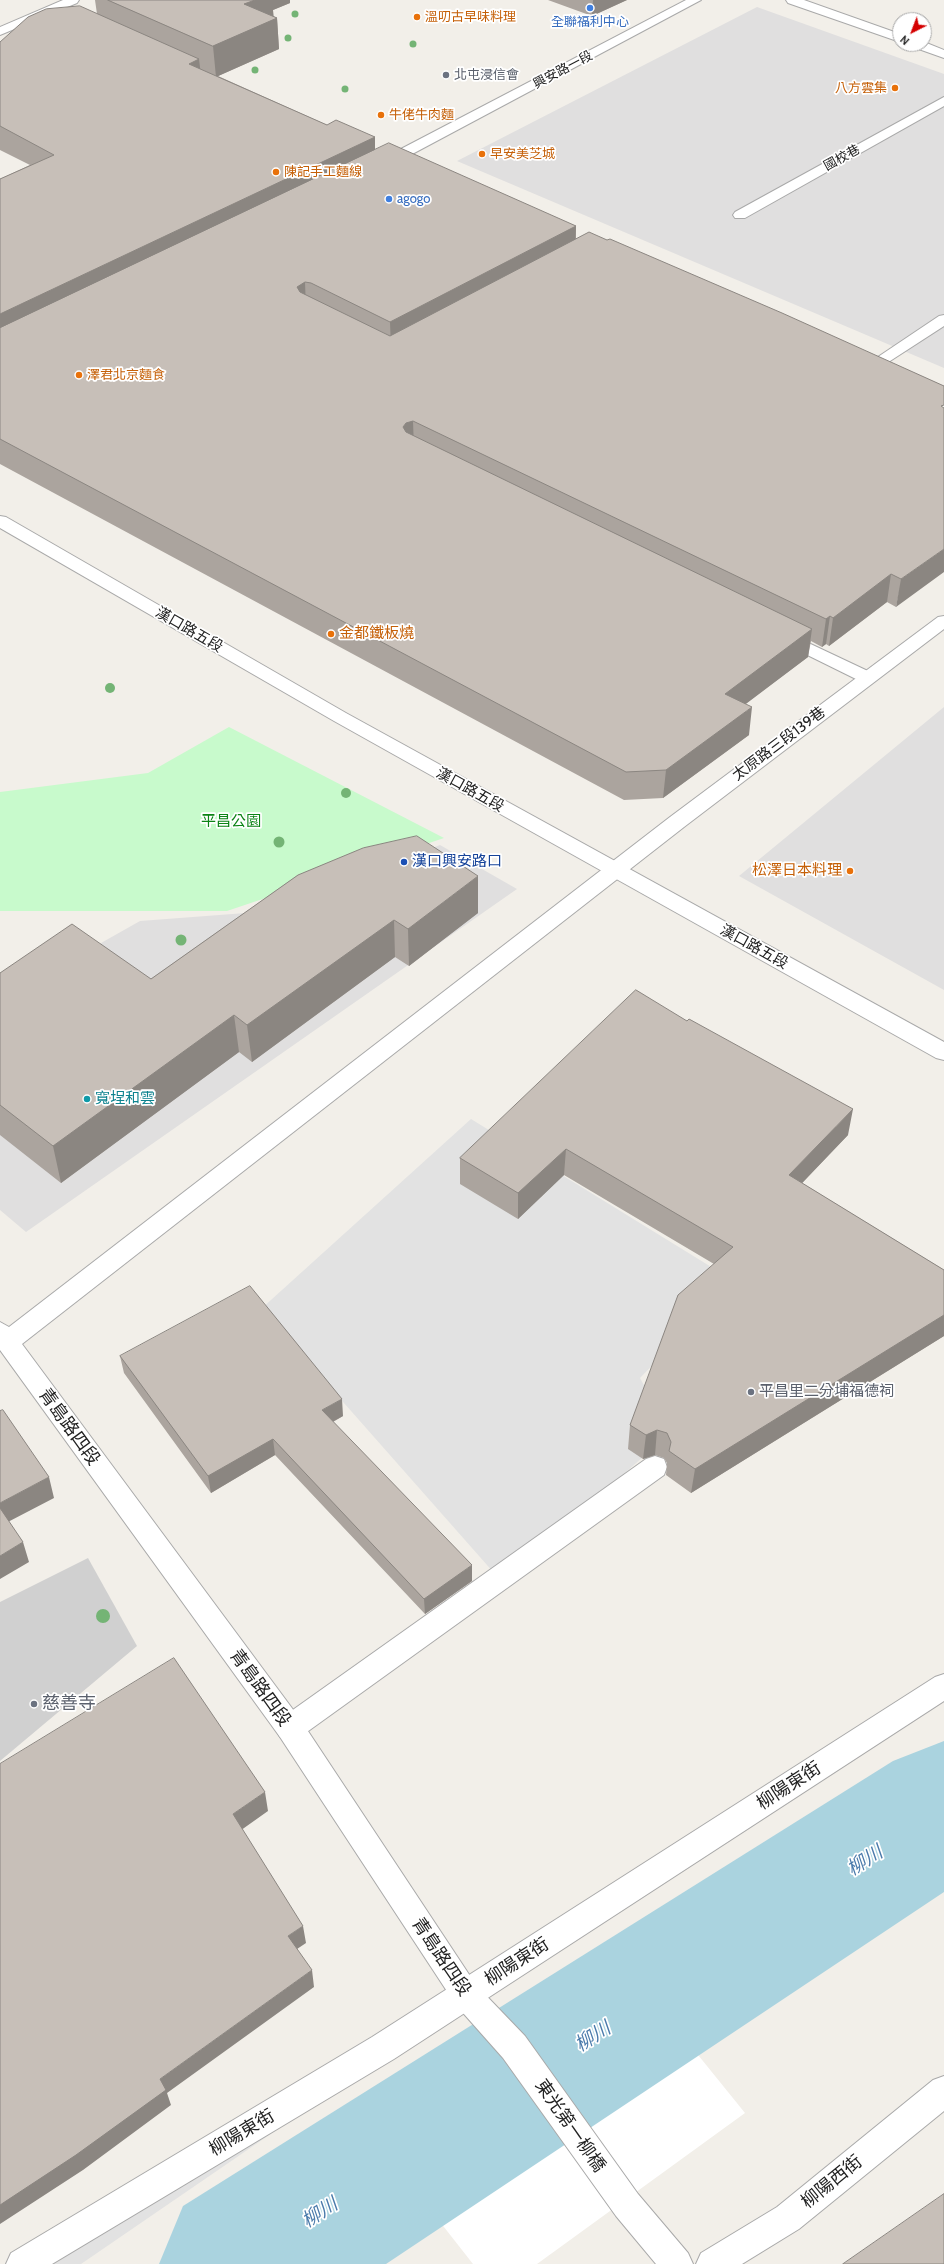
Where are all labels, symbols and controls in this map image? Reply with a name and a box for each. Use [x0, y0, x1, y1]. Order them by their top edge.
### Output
marker: 全聯福利中心 [585, 3, 595, 13]
place label: 溫叨古早味料理 [425, 9, 516, 25]
marker: 溫叨古早味料理 [412, 12, 422, 22]
north arrow [892, 12, 932, 52]
place label: 全聯福利中心 [551, 14, 629, 30]
text: N [897, 32, 912, 48]
street label: 興安路一段 [531, 48, 595, 92]
place label: 北屯浸信會 [454, 67, 519, 83]
marker: 北屯浸信會 [441, 70, 451, 80]
place label: 八方雲集 [835, 80, 887, 96]
marker: 八方雲集 [890, 83, 900, 93]
place label: 牛佬牛肉麵 [389, 107, 454, 123]
marker: 牛佬牛肉麵 [376, 110, 386, 120]
street label: 國校巷 [821, 142, 863, 174]
place label: 早安美芝城 [490, 146, 555, 162]
marker: 早安美芝城 [477, 149, 487, 159]
place label: 陳記手工麵線 [284, 164, 362, 180]
marker: 陳記手工麵線 [271, 167, 281, 177]
place label: agogo [397, 191, 430, 207]
marker: agogo [384, 194, 394, 204]
place label: 澤君北京麵食 [87, 367, 165, 383]
marker: 澤君北京麵食 [74, 370, 84, 380]
street label: 漢口路五段 [152, 603, 226, 657]
place label: 金都鐵板燒 [339, 625, 414, 643]
marker: 金都鐵板燒 [326, 629, 336, 639]
street label: 太原路三段139巷 [729, 703, 829, 785]
street label: 漢口路五段 [433, 764, 507, 816]
park label: 平昌公園 [201, 813, 261, 831]
place label: 漢口興安路口 [412, 853, 502, 871]
marker: 漢口興安路口 [399, 857, 409, 867]
place label: 松澤日本料理 [752, 862, 842, 880]
marker: 松澤日本料理 [845, 866, 855, 876]
street label: 漢口路五段 [717, 921, 791, 973]
place label: 寬埕和雲 [95, 1090, 155, 1108]
marker: 寬埕和雲 [82, 1094, 92, 1104]
place label: 平昌里二分埔福德祠 [759, 1383, 894, 1401]
street label: 青島路四段 [34, 1384, 104, 1470]
marker: 平昌里二分埔福德祠 [746, 1387, 756, 1397]
street label: 青島路四段 [225, 1645, 295, 1731]
place label: 慈善寺 [42, 1693, 96, 1715]
marker: 慈善寺 [29, 1699, 39, 1709]
street label: 柳陽東街 [753, 1757, 825, 1815]
water label: 柳川 [843, 1841, 887, 1881]
street label: 青島路四段 [407, 1914, 475, 2000]
street label: 柳陽東街 [481, 1933, 553, 1991]
water label: 柳川 [571, 2017, 615, 2057]
street label: 東光第一柳橋 [530, 2076, 610, 2176]
street label: 柳陽東街 [206, 2105, 278, 2161]
street label: 柳陽西街 [797, 2151, 867, 2213]
water label: 柳川 [298, 2193, 342, 2233]

